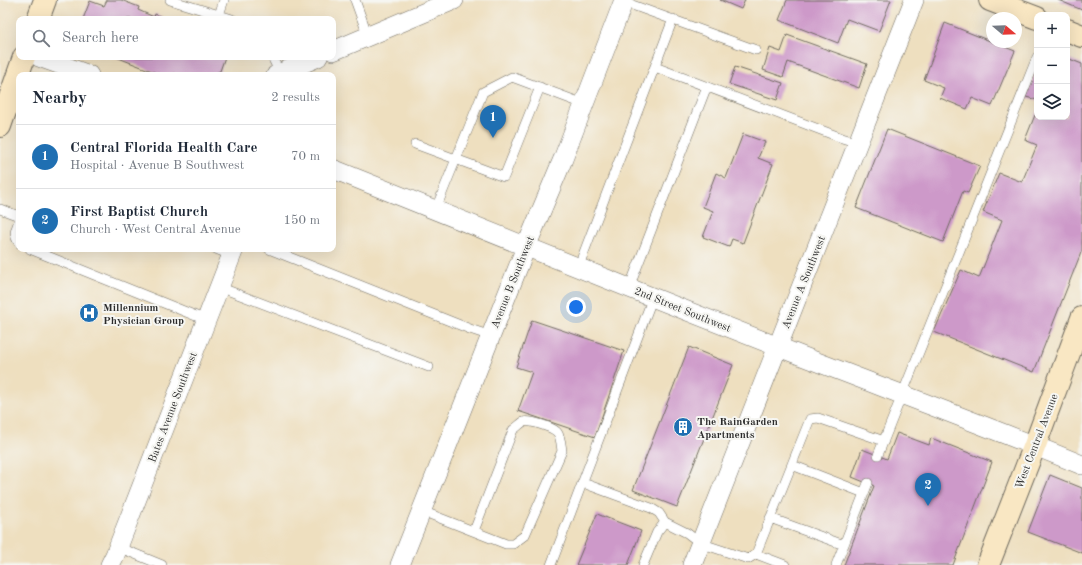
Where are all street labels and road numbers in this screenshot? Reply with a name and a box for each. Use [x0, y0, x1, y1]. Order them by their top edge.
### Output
street label: Avenue A Southwest [781, 234, 828, 331]
street label: Avenue B Southwest [490, 235, 537, 330]
street label: 2nd Street Southwest [633, 286, 732, 335]
street label: Bates Avenue Southwest [147, 351, 200, 464]
street label: West Central Avenue [1014, 393, 1061, 490]

